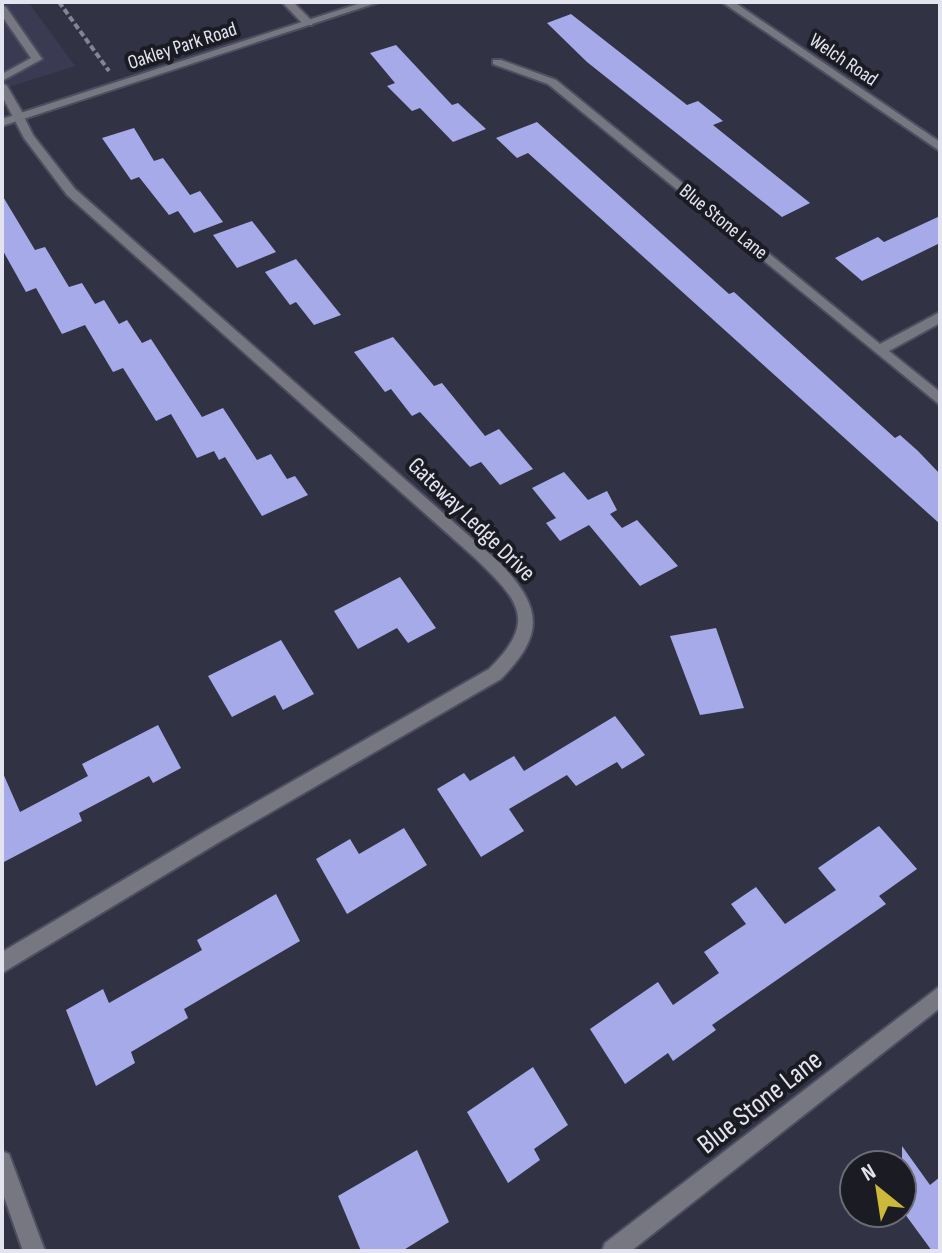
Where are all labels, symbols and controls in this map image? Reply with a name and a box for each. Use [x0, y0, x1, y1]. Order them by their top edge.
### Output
street label: Oakley Park Road [125, 17, 240, 75]
street label: Welch Road [805, 28, 882, 91]
street label: Blue Stone Lane [674, 179, 772, 265]
street label: Gateway Ledge Drive [402, 451, 542, 588]
street label: Blue Stone Lane [691, 1043, 829, 1161]
north arrow [838, 1149, 918, 1229]
text: N [857, 1158, 881, 1188]

